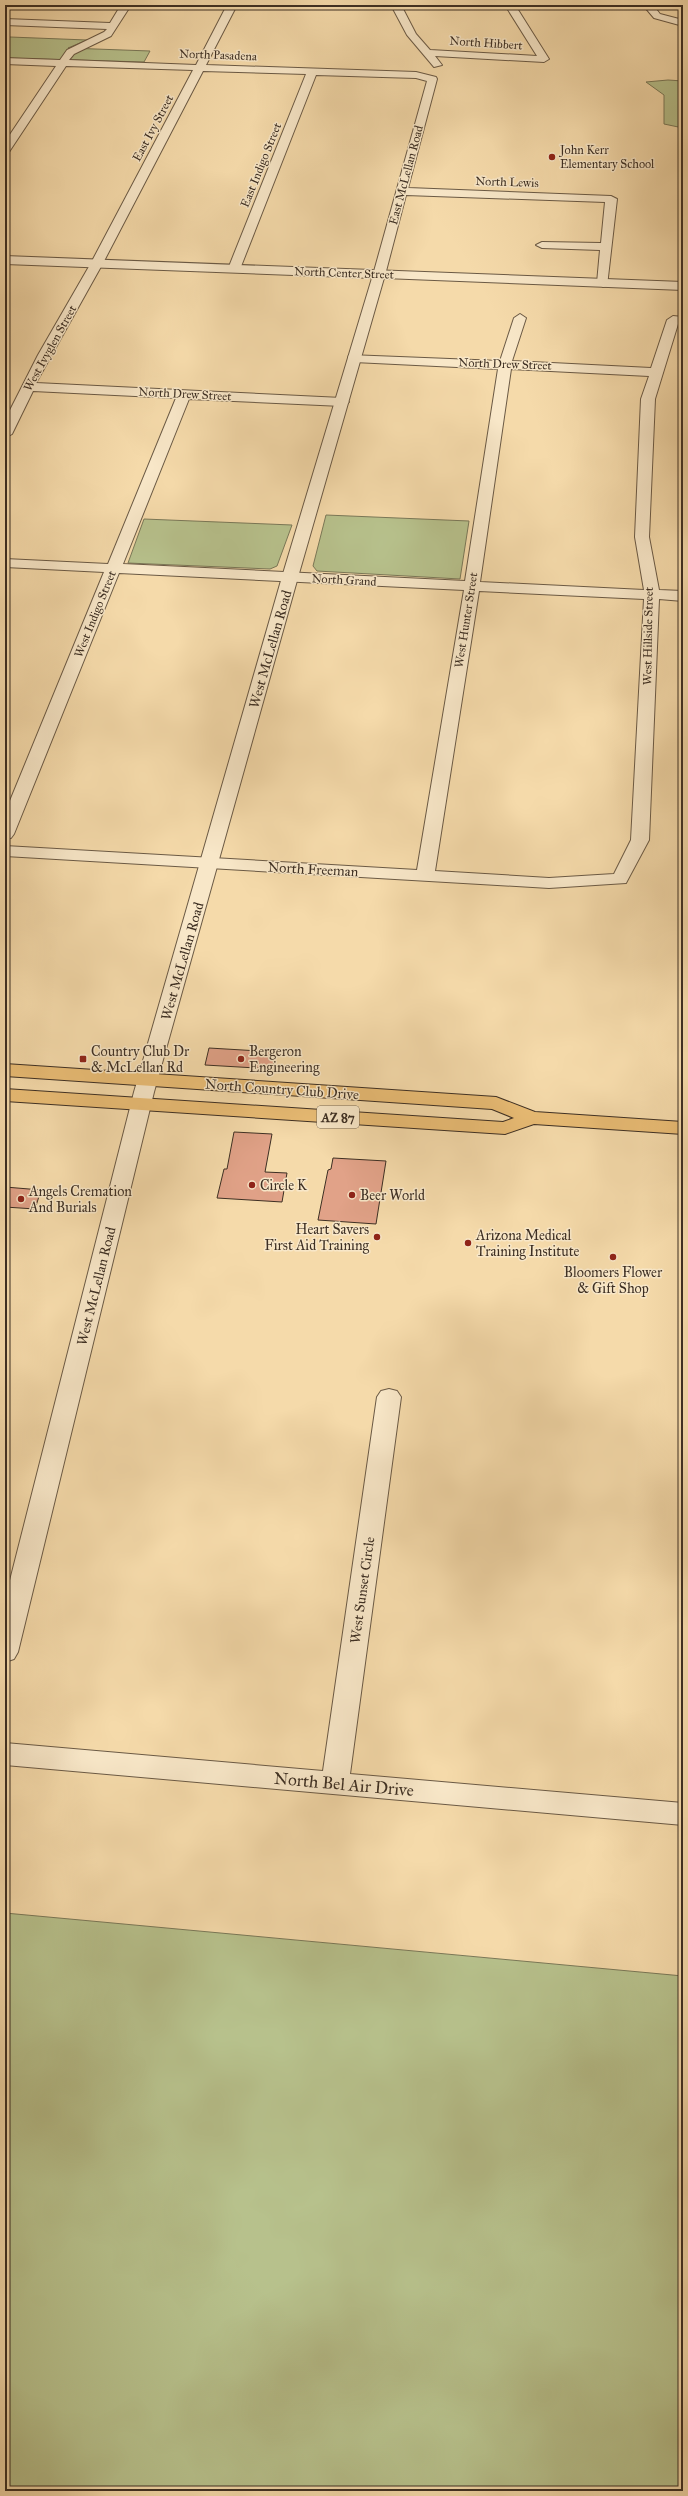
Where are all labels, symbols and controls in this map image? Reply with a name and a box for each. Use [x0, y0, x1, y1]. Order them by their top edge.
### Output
street label: North Hibbert [449, 33, 524, 53]
street label: North Pasadena [179, 47, 258, 63]
street label: East Ivy Street [130, 92, 177, 164]
street label: East Indigo Street [238, 120, 286, 210]
street label: East McLellan Road [386, 124, 426, 226]
place label: John Kerr Elementary School [558, 143, 655, 171]
marker: John Kerr Elementary School [547, 152, 557, 162]
street label: North Lewis [475, 174, 539, 190]
street label: North Center Street [294, 264, 395, 282]
street label: West Ivyglen Street [21, 302, 81, 394]
street label: North Drew Street [458, 355, 553, 373]
street label: North Drew Street [138, 385, 233, 403]
street label: West Indigo Street [71, 568, 120, 660]
street label: North Grand [311, 571, 377, 589]
street label: West Hunter Street [452, 571, 481, 669]
street label: West Hillside Street [640, 586, 656, 685]
street label: West McLellan Road [246, 588, 295, 710]
street label: North Freeman [267, 859, 359, 880]
street label: West McLellan Road [158, 900, 207, 1022]
place label: Country Club Dr & McLellan Rd [91, 1043, 190, 1076]
place label: Bergeron Engineering [249, 1043, 320, 1076]
marker: Country Club Dr & McLellan Rd [78, 1054, 88, 1064]
marker: Bergeron Engineering [236, 1054, 246, 1064]
street label: North Country Club Drive [205, 1076, 360, 1103]
road number: AZ 87 [317, 1106, 359, 1128]
place label: Circle K [260, 1177, 308, 1194]
marker: Circle K [247, 1180, 257, 1190]
place label: Angels Cremation And Burials [28, 1183, 132, 1216]
place label: Beer World [360, 1187, 425, 1204]
marker: Beer World [347, 1190, 357, 1200]
marker: Angels Cremation And Burials [16, 1194, 26, 1204]
place label: Heart Savers First Aid Training [265, 1221, 369, 1254]
street label: West McLellan Road [73, 1225, 119, 1347]
place label: Arizona Medical Training Institute [475, 1227, 580, 1260]
marker: Heart Savers First Aid Training [372, 1232, 382, 1242]
marker: Arizona Medical Training Institute [463, 1238, 473, 1248]
marker: Bloomers Flower & Gift Shop [608, 1252, 618, 1262]
place label: Bloomers Flower & Gift Shop [564, 1264, 663, 1297]
street label: West Sunset Circle [347, 1535, 378, 1645]
street label: North Bel Air Drive [273, 1768, 415, 1801]

